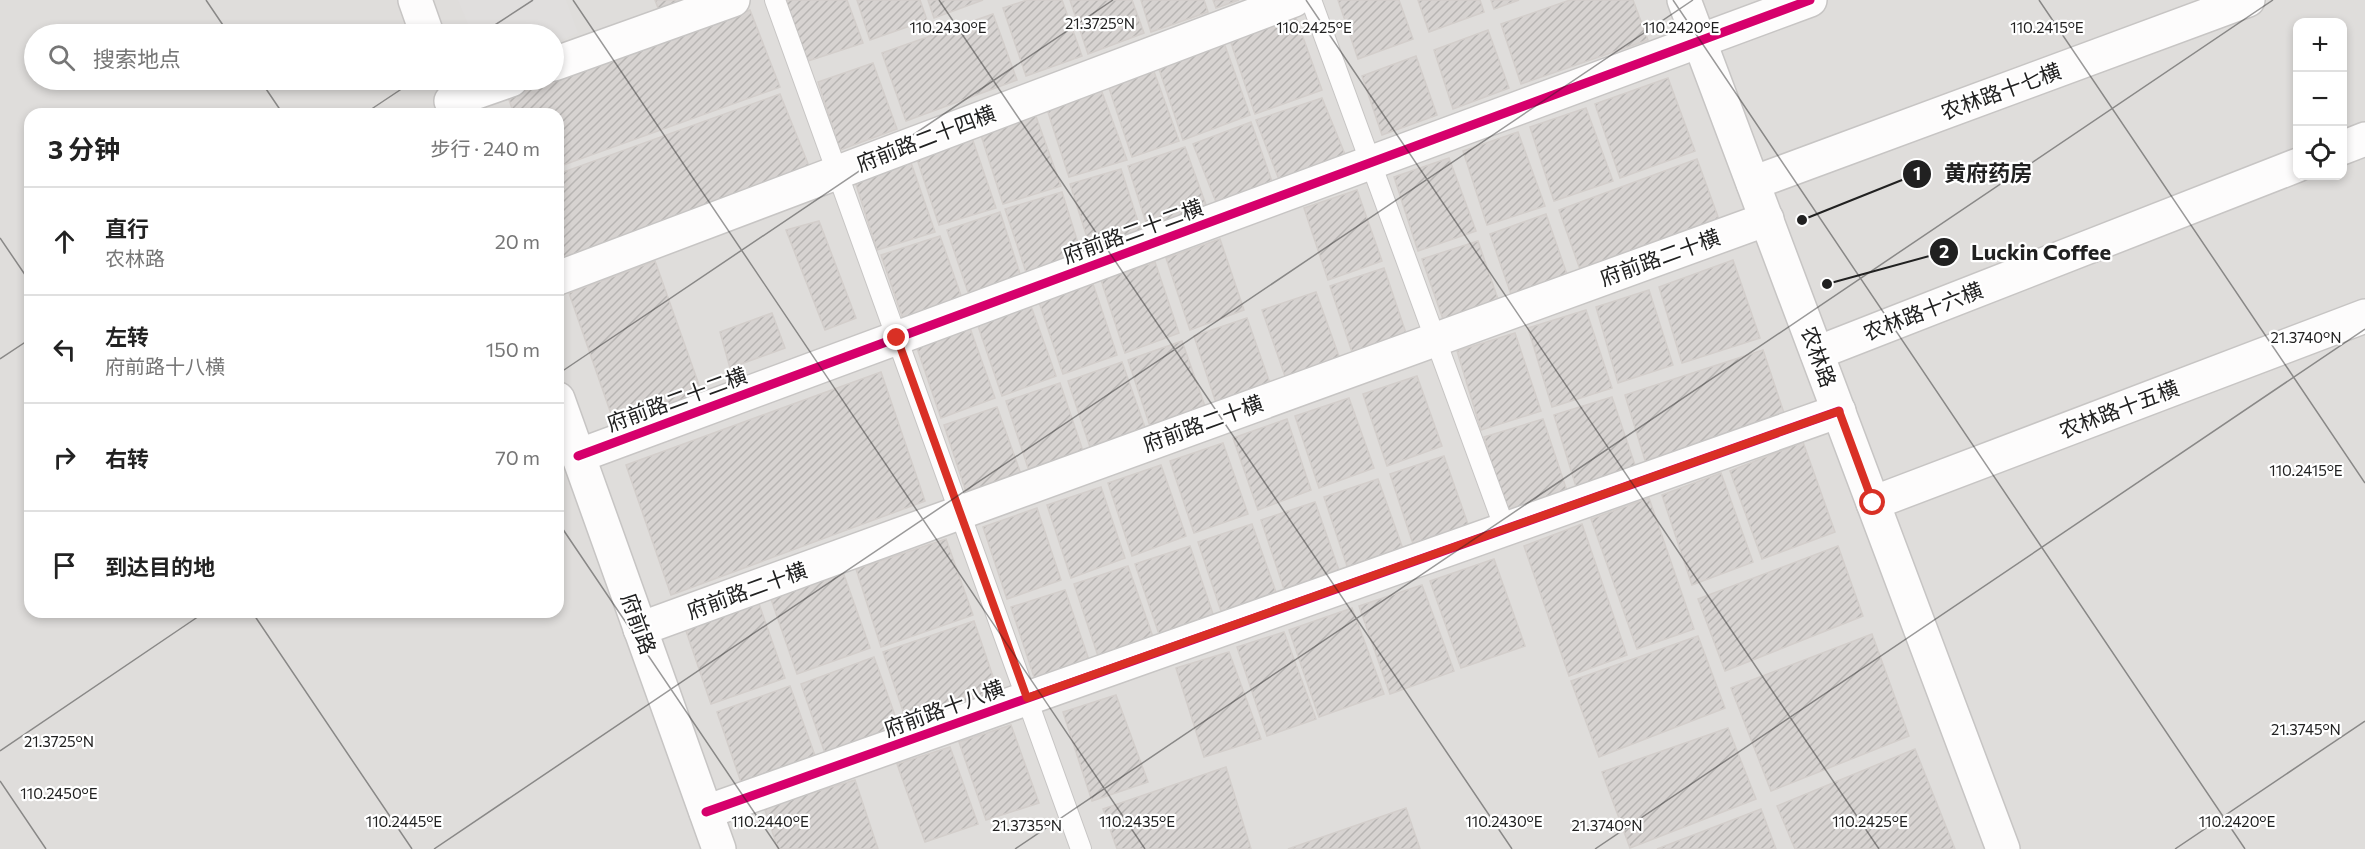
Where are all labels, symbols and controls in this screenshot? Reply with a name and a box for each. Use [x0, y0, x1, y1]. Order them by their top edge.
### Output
text: 21.3725°N [1065, 14, 1135, 32]
text: 110.2430°E [909, 18, 987, 36]
text: 110.2425°E [1276, 18, 1352, 36]
text: 110.2420°E [1643, 18, 1719, 36]
text: 110.2415°E [2010, 18, 2084, 36]
map controls [2293, 18, 2347, 180]
button: + [2293, 18, 2347, 72]
search box [24, 24, 564, 90]
icon: search [45, 41, 78, 74]
text: 搜索地点 [93, 45, 181, 72]
street label: 农林路十七横 [1937, 57, 2064, 124]
button: − [2293, 72, 2347, 126]
street label: 府前路二十四横 [852, 100, 999, 176]
button: locate [2293, 126, 2347, 180]
text: 3 分钟 [48, 133, 120, 164]
text: 步行 · 240 m [431, 136, 540, 160]
callout: 黄府药房 [1902, 154, 2044, 194]
text: 黄府药房 [1944, 159, 2032, 186]
text: 1 [1913, 162, 1921, 184]
street label: 府前路二十二横 [1059, 194, 1206, 267]
text: 直行 [105, 215, 149, 242]
street label: 府前路二十横 [1596, 223, 1723, 290]
icon: ahead [48, 225, 81, 258]
text: 20 m [495, 229, 540, 253]
callout: Luckin Coffee [1929, 232, 2123, 272]
text: Luckin Coffee [1971, 238, 2111, 265]
text: 2 [1939, 240, 1949, 262]
text: 农林路 [105, 246, 165, 270]
street label: 农林路十六横 [1859, 276, 1986, 345]
text: 左转 [105, 323, 149, 350]
street label: 农林路 [1797, 323, 1842, 390]
route end [883, 324, 909, 350]
text: 21.3740°N [2271, 328, 2341, 346]
icon: left [48, 333, 81, 366]
text: 150 m [486, 337, 540, 361]
text: 府前路十八横 [105, 354, 225, 378]
street label: 府前路二十二横 [603, 362, 750, 435]
street label: 农林路十五横 [2055, 374, 2182, 443]
street label: 府前路二十横 [1139, 389, 1266, 456]
icon: right [48, 441, 81, 474]
text: 右转 [105, 445, 149, 472]
text: 70 m [495, 445, 540, 469]
text: 110.2415°E [2269, 461, 2343, 479]
route start [1859, 489, 1885, 515]
icon: arrive [48, 549, 81, 582]
text: 到达目的地 [105, 553, 215, 580]
street label: 府前路二十横 [683, 556, 810, 623]
street label: 府前路 [617, 590, 662, 657]
street label: 府前路十八横 [880, 674, 1007, 741]
text: 21.3745°N [2271, 720, 2341, 738]
text: 21.3725°N [24, 732, 94, 750]
text: 110.2450°E [20, 784, 98, 802]
text: 110.2445°E [366, 812, 442, 830]
text: 110.2440°E [731, 812, 809, 830]
text: 110.2435°E [1099, 812, 1175, 830]
text: 110.2430°E [1465, 812, 1543, 830]
text: 110.2425°E [1832, 812, 1908, 830]
text: 110.2420°E [2199, 812, 2275, 830]
text: 21.3735°N [992, 816, 1062, 834]
text: 21.3740°N [1572, 816, 1642, 834]

